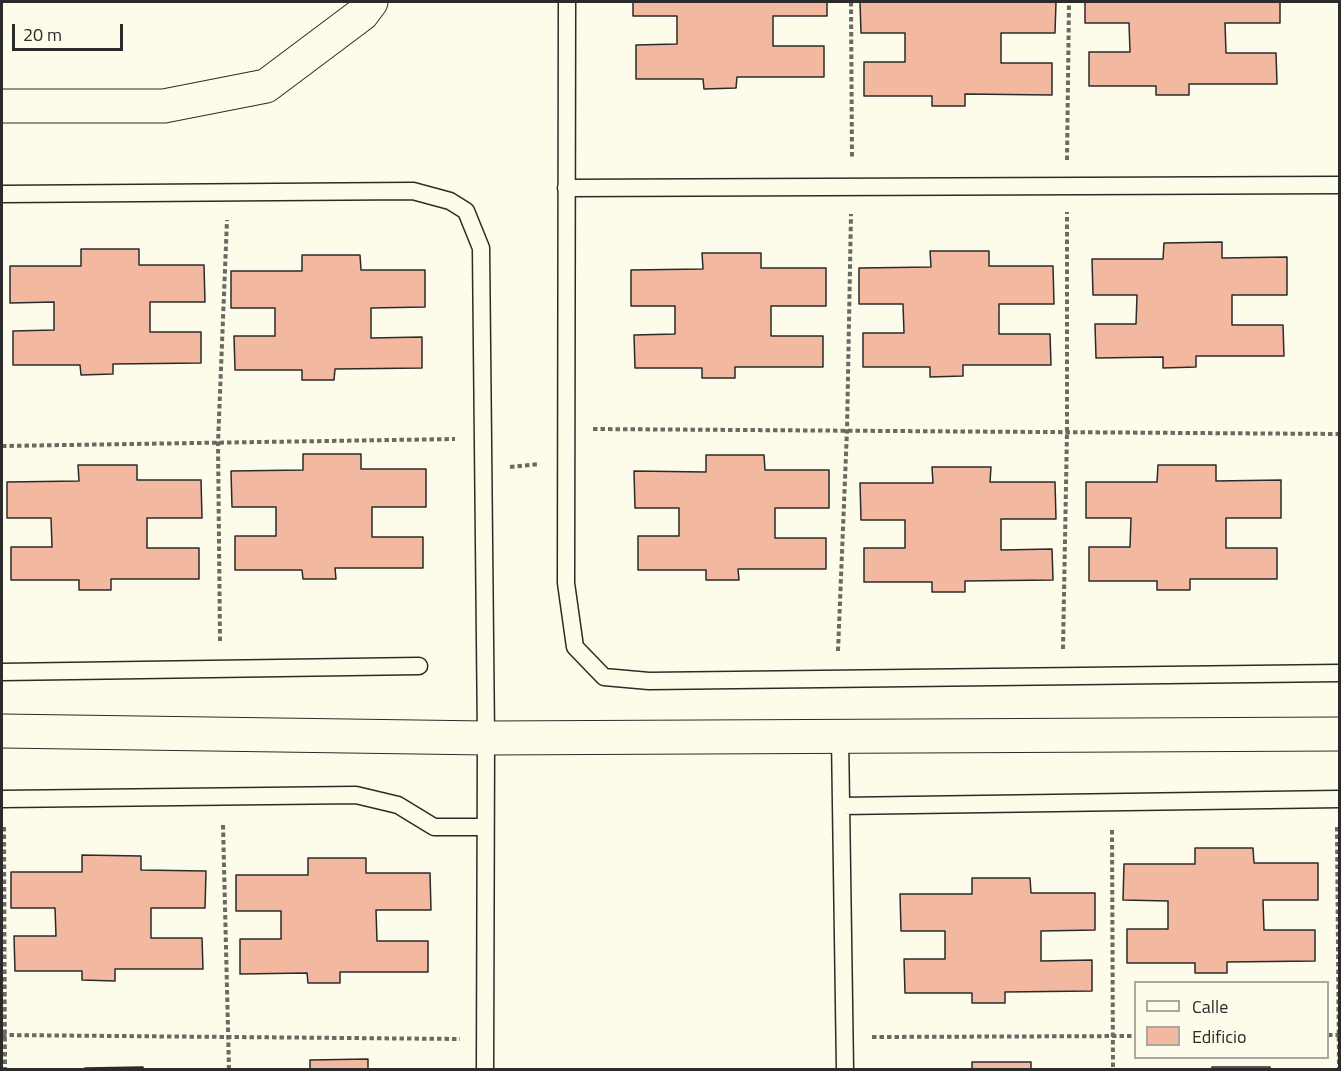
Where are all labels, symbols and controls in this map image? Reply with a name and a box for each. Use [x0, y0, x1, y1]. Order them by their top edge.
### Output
scale bar [15, 12, 126, 50]
text: 20 m [23, 21, 62, 48]
legend [1134, 981, 1329, 1059]
text: Calle [1192, 993, 1228, 1020]
text: Edificio [1192, 1023, 1246, 1050]

